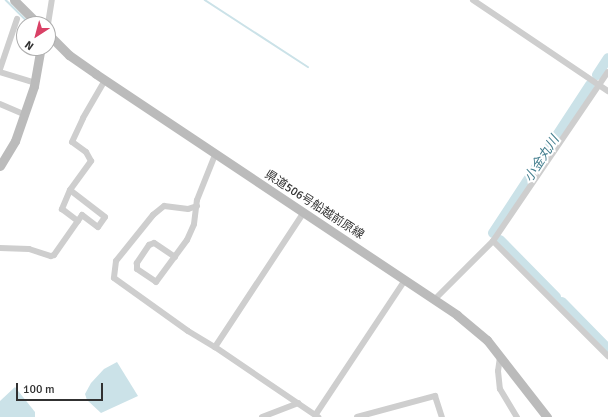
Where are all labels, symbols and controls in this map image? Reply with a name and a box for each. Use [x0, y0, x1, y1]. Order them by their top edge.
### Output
north arrow [16, 16, 56, 56]
text: N [22, 38, 36, 53]
water label: 小金丸川 [521, 133, 563, 185]
street label: 県道506号船越前原線 [262, 168, 366, 242]
scale bar [18, 375, 105, 401]
text: 100 m [23, 382, 55, 397]

